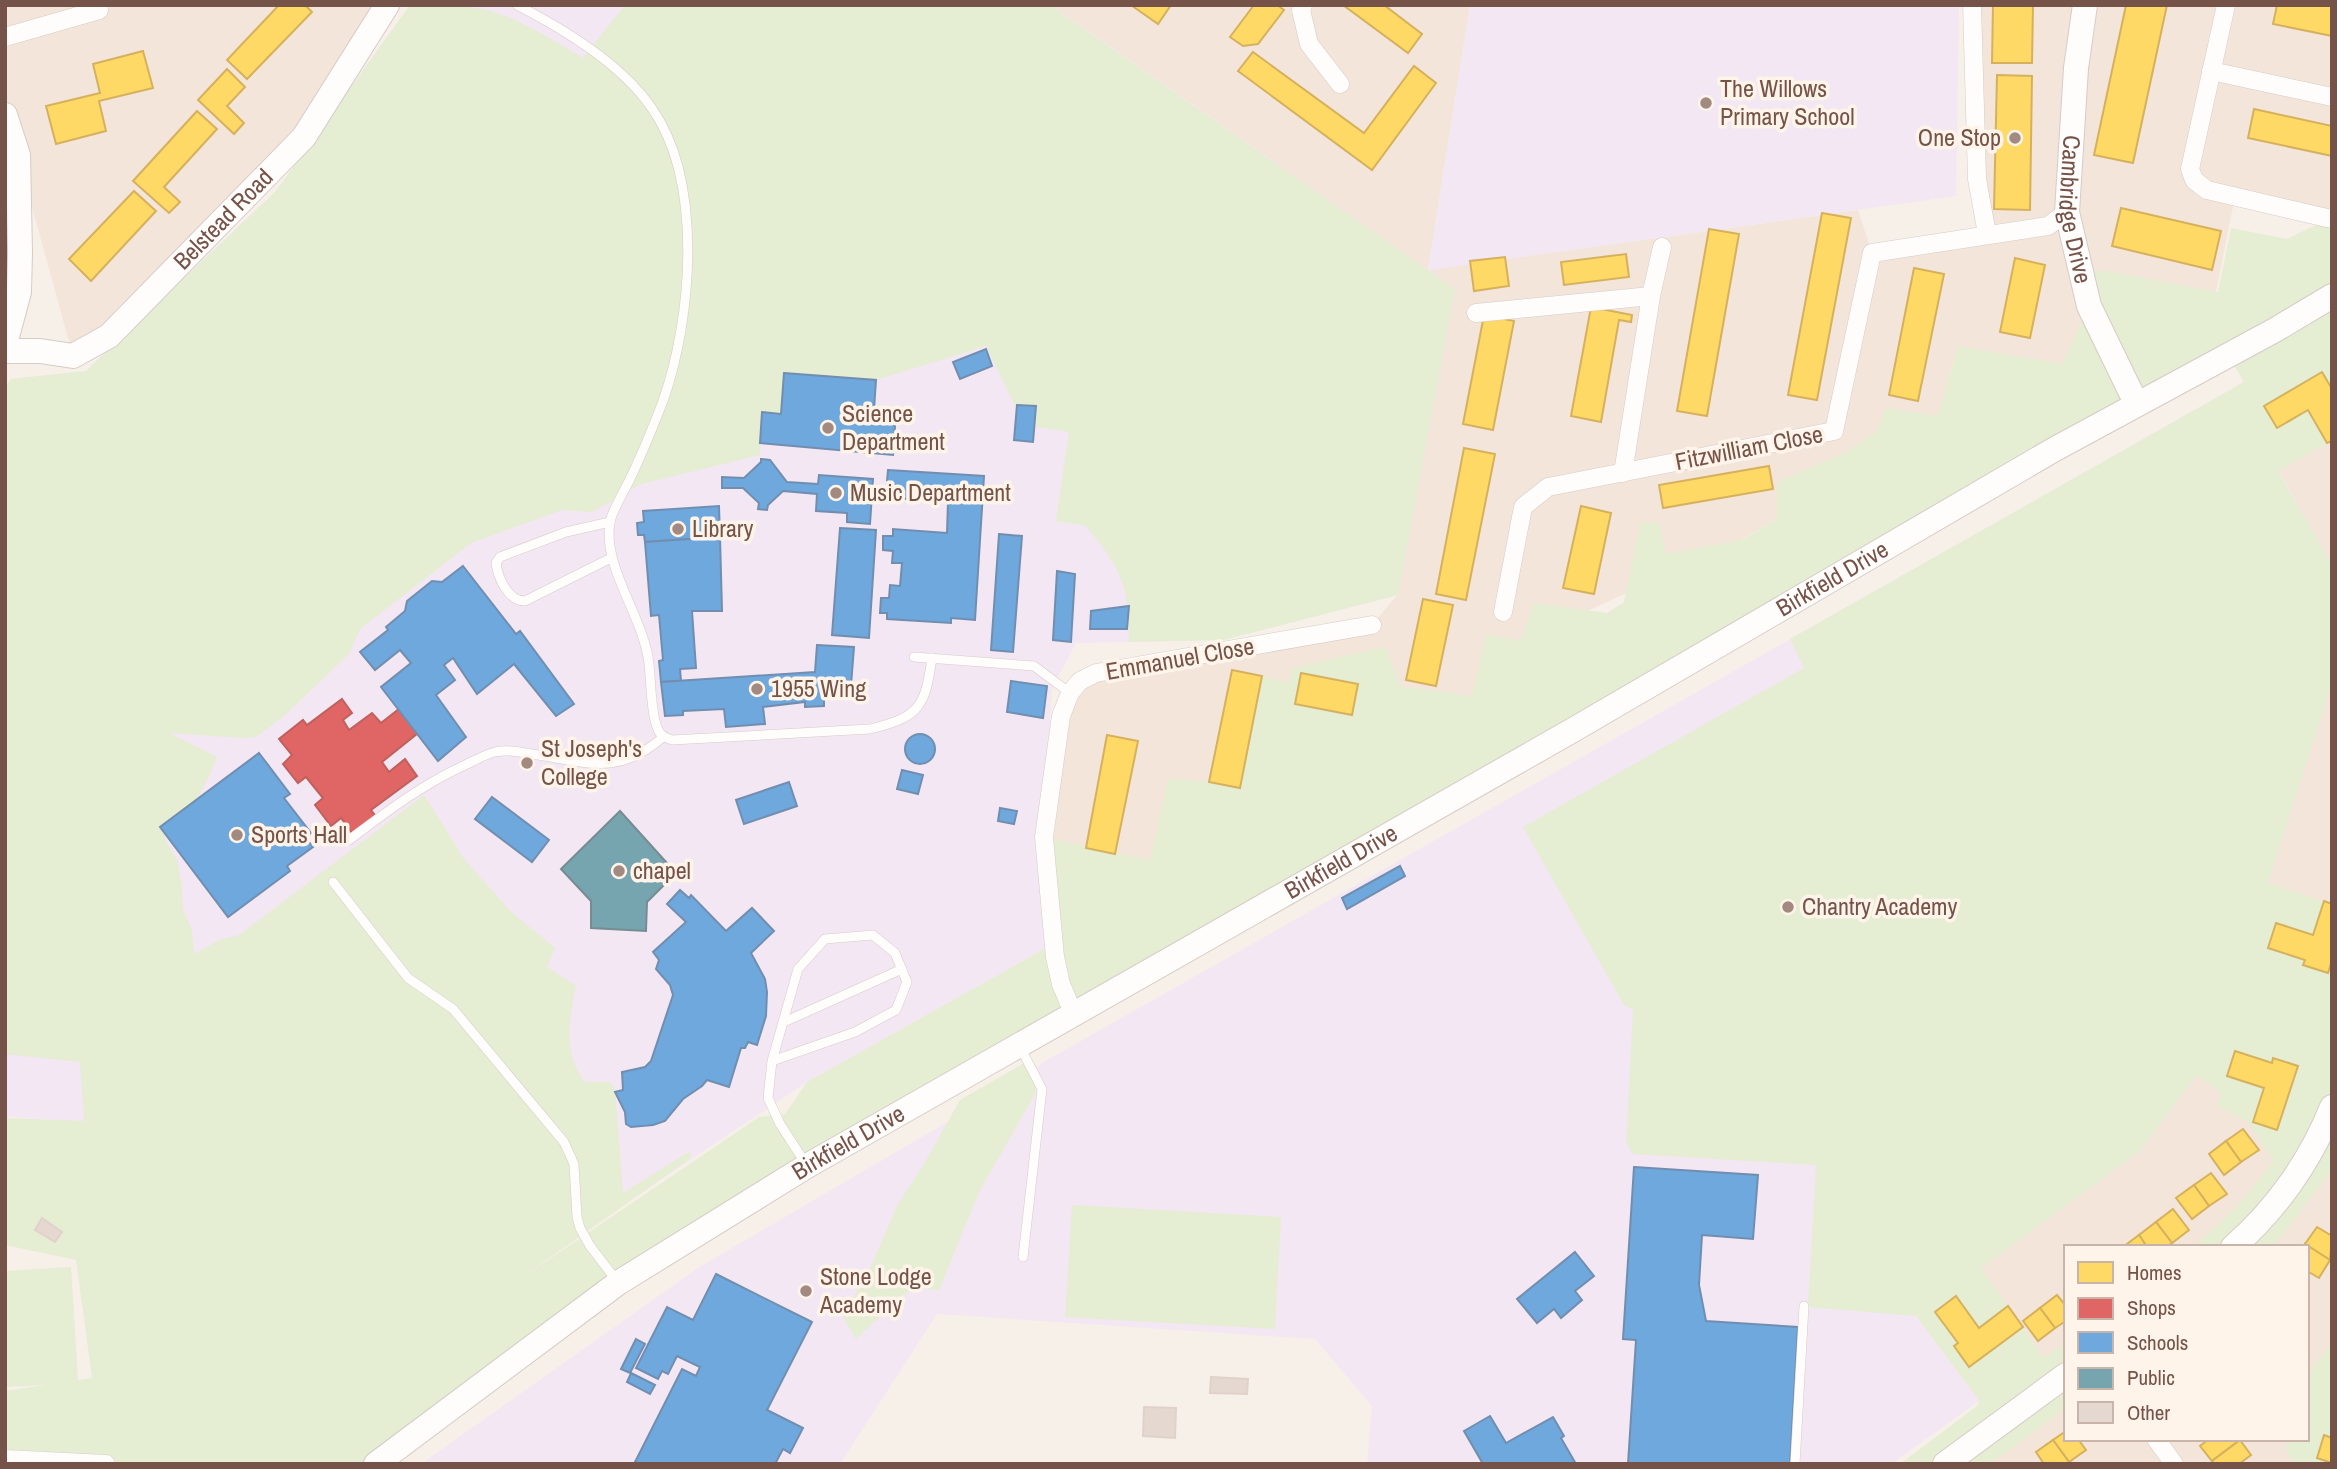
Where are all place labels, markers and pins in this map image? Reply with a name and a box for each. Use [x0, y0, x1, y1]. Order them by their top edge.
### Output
place label: The Willows Primary School [1720, 72, 1855, 132]
marker: The Willows Primary School [1698, 95, 1714, 111]
place label: One Stop [1918, 121, 2001, 153]
marker: One Stop [2007, 130, 2023, 146]
place label: Science Department [842, 397, 945, 457]
marker: Science Department [820, 420, 836, 436]
place label: Music Department [850, 476, 1011, 508]
marker: Music Department [828, 485, 844, 501]
place label: Library [692, 512, 753, 544]
marker: Library [670, 521, 686, 537]
place label: 1955 Wing [771, 672, 866, 704]
marker: 1955 Wing [749, 681, 765, 697]
place label: St Joseph's College [541, 732, 642, 792]
marker: St Joseph's College [519, 755, 535, 771]
place label: Sports Hall [251, 818, 347, 850]
marker: Sports Hall [229, 827, 245, 843]
place label: chapel [633, 854, 691, 886]
marker: chapel [611, 863, 627, 879]
place label: Chantry Academy [1802, 890, 1957, 922]
marker: Chantry Academy [1780, 899, 1796, 915]
place label: Stone Lodge Academy [819, 1260, 932, 1320]
marker: Stone Lodge Academy [798, 1283, 814, 1299]

